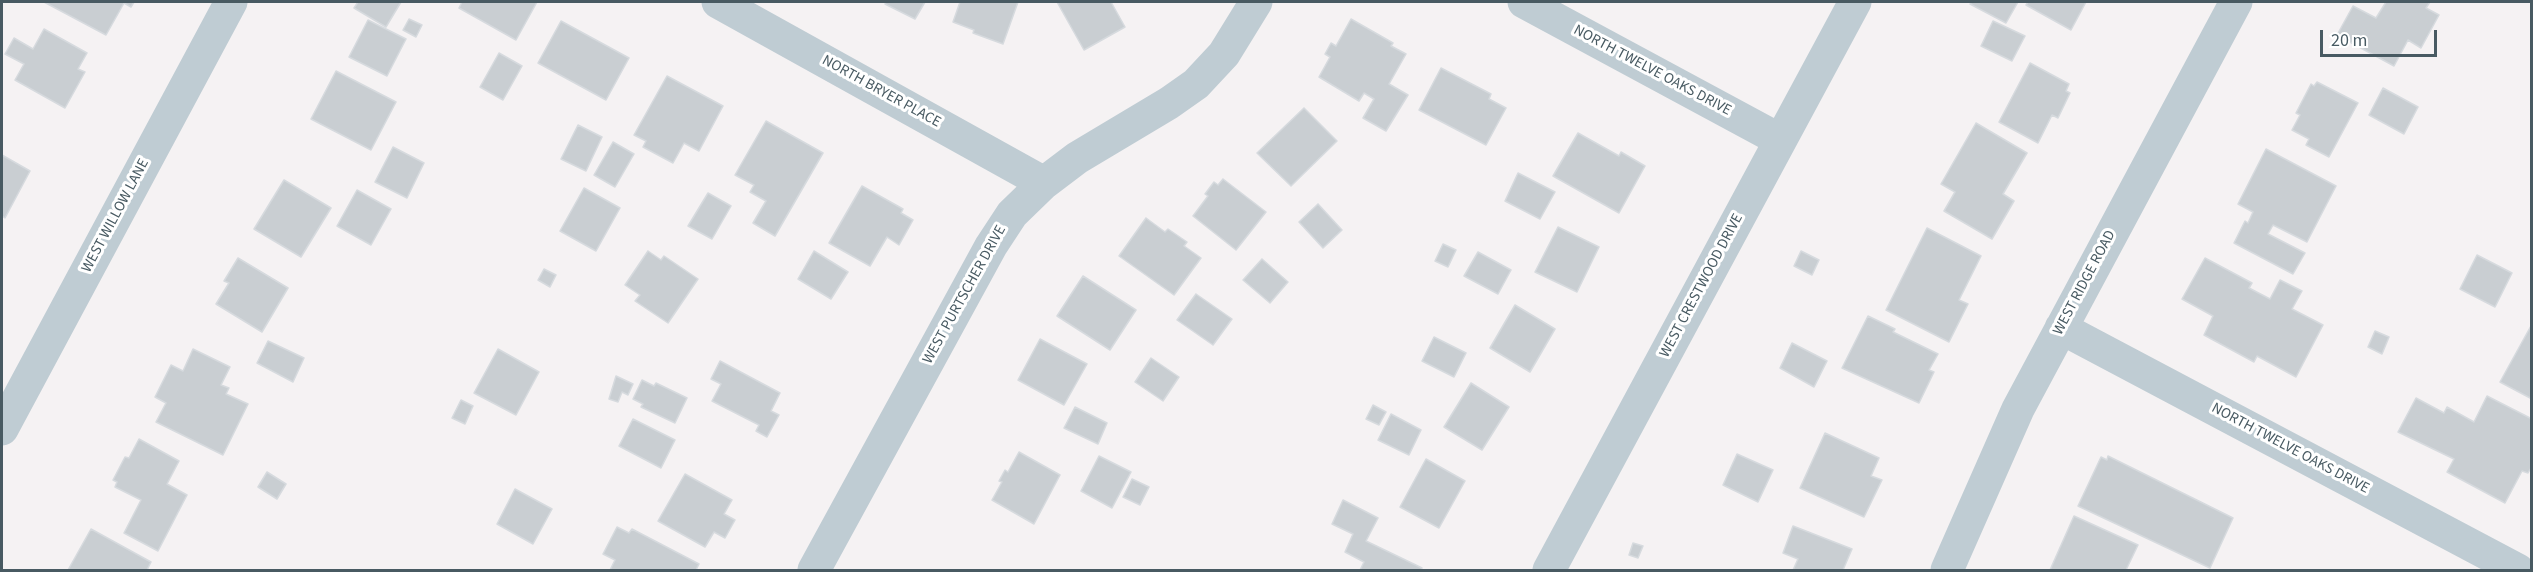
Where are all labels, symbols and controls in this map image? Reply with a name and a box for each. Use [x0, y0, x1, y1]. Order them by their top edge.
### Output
scale bar [2323, 18, 2440, 56]
street label: NORTH TWELVE OAKS DRIVE [1570, 22, 1734, 120]
text: 20 m [2331, 28, 2367, 53]
street label: NORTH BRYER PLACE [818, 52, 944, 132]
street label: WEST WILLOW LANE [78, 156, 154, 276]
street label: WEST CRESTWOOD DRIVE [1656, 211, 1748, 361]
street label: WEST PURTSCHER DRIVE [919, 223, 1011, 367]
street label: WEST RIDGE ROAD [2050, 228, 2120, 338]
street label: NORTH TWELVE OAKS DRIVE [2208, 400, 2372, 498]

